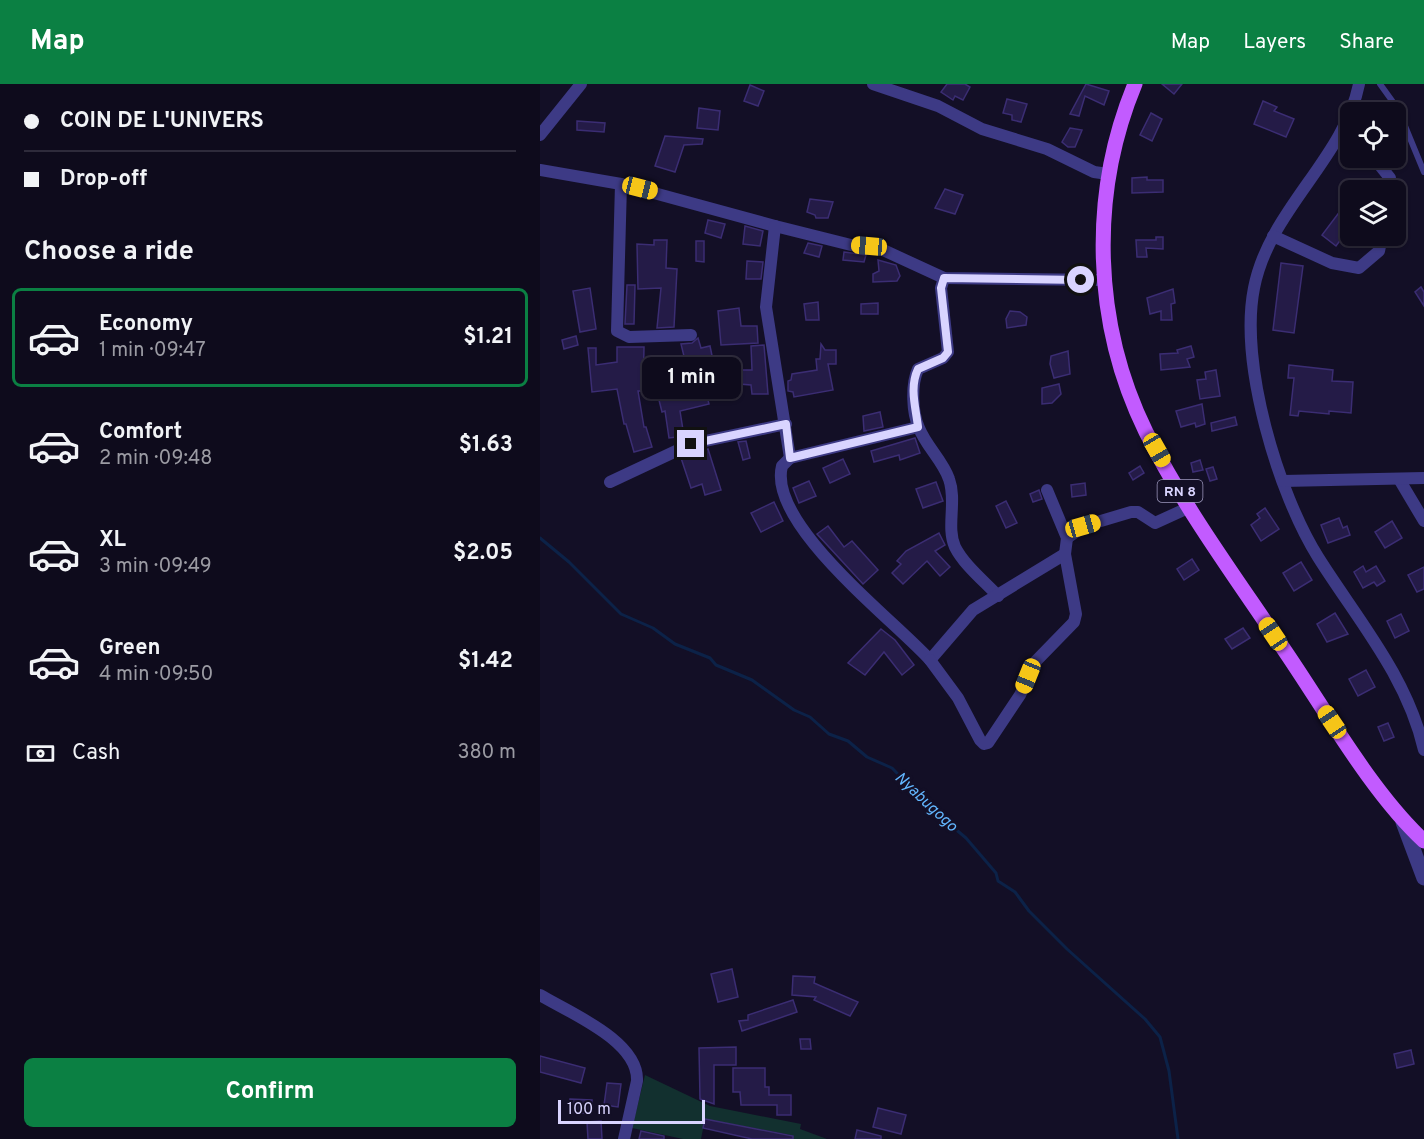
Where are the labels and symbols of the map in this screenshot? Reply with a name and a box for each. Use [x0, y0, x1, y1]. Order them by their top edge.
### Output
car [620, 175, 660, 201]
car [850, 235, 888, 257]
route start [1067, 266, 1094, 293]
callout: 1 min [642, 357, 741, 399]
route end [677, 430, 704, 457]
car [1140, 430, 1174, 470]
road number: RN 8 [1158, 480, 1202, 502]
car [1063, 512, 1103, 540]
car [1255, 614, 1291, 654]
car [1013, 656, 1043, 696]
car [1314, 702, 1350, 742]
water label: Nyabugogo [890, 768, 962, 837]
scale bar [558, 1097, 705, 1124]

